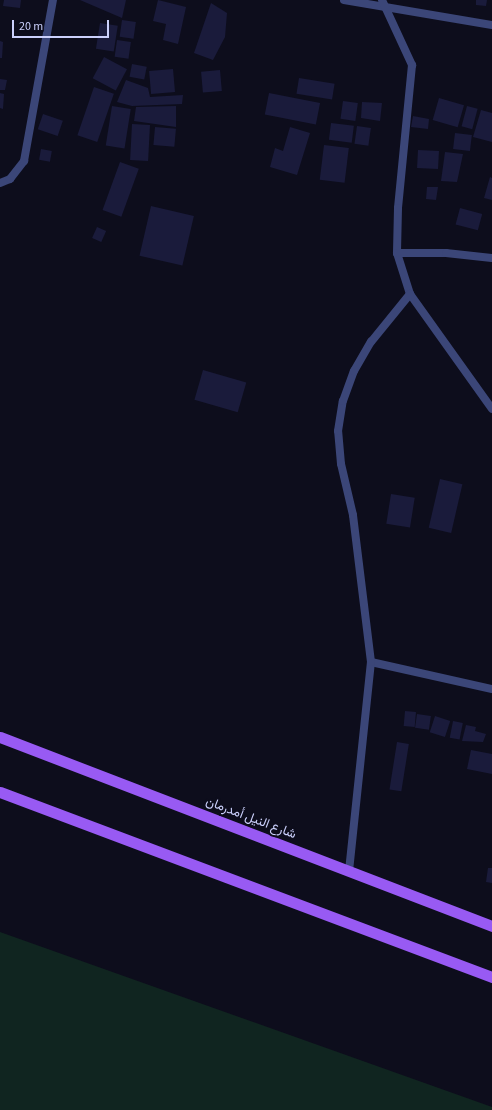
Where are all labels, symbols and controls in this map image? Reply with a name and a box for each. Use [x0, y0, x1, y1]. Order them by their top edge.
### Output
scale bar [14, 12, 111, 38]
text: 20 m [19, 18, 43, 35]
street label: شارع النيل أمدرمان [203, 794, 299, 842]

